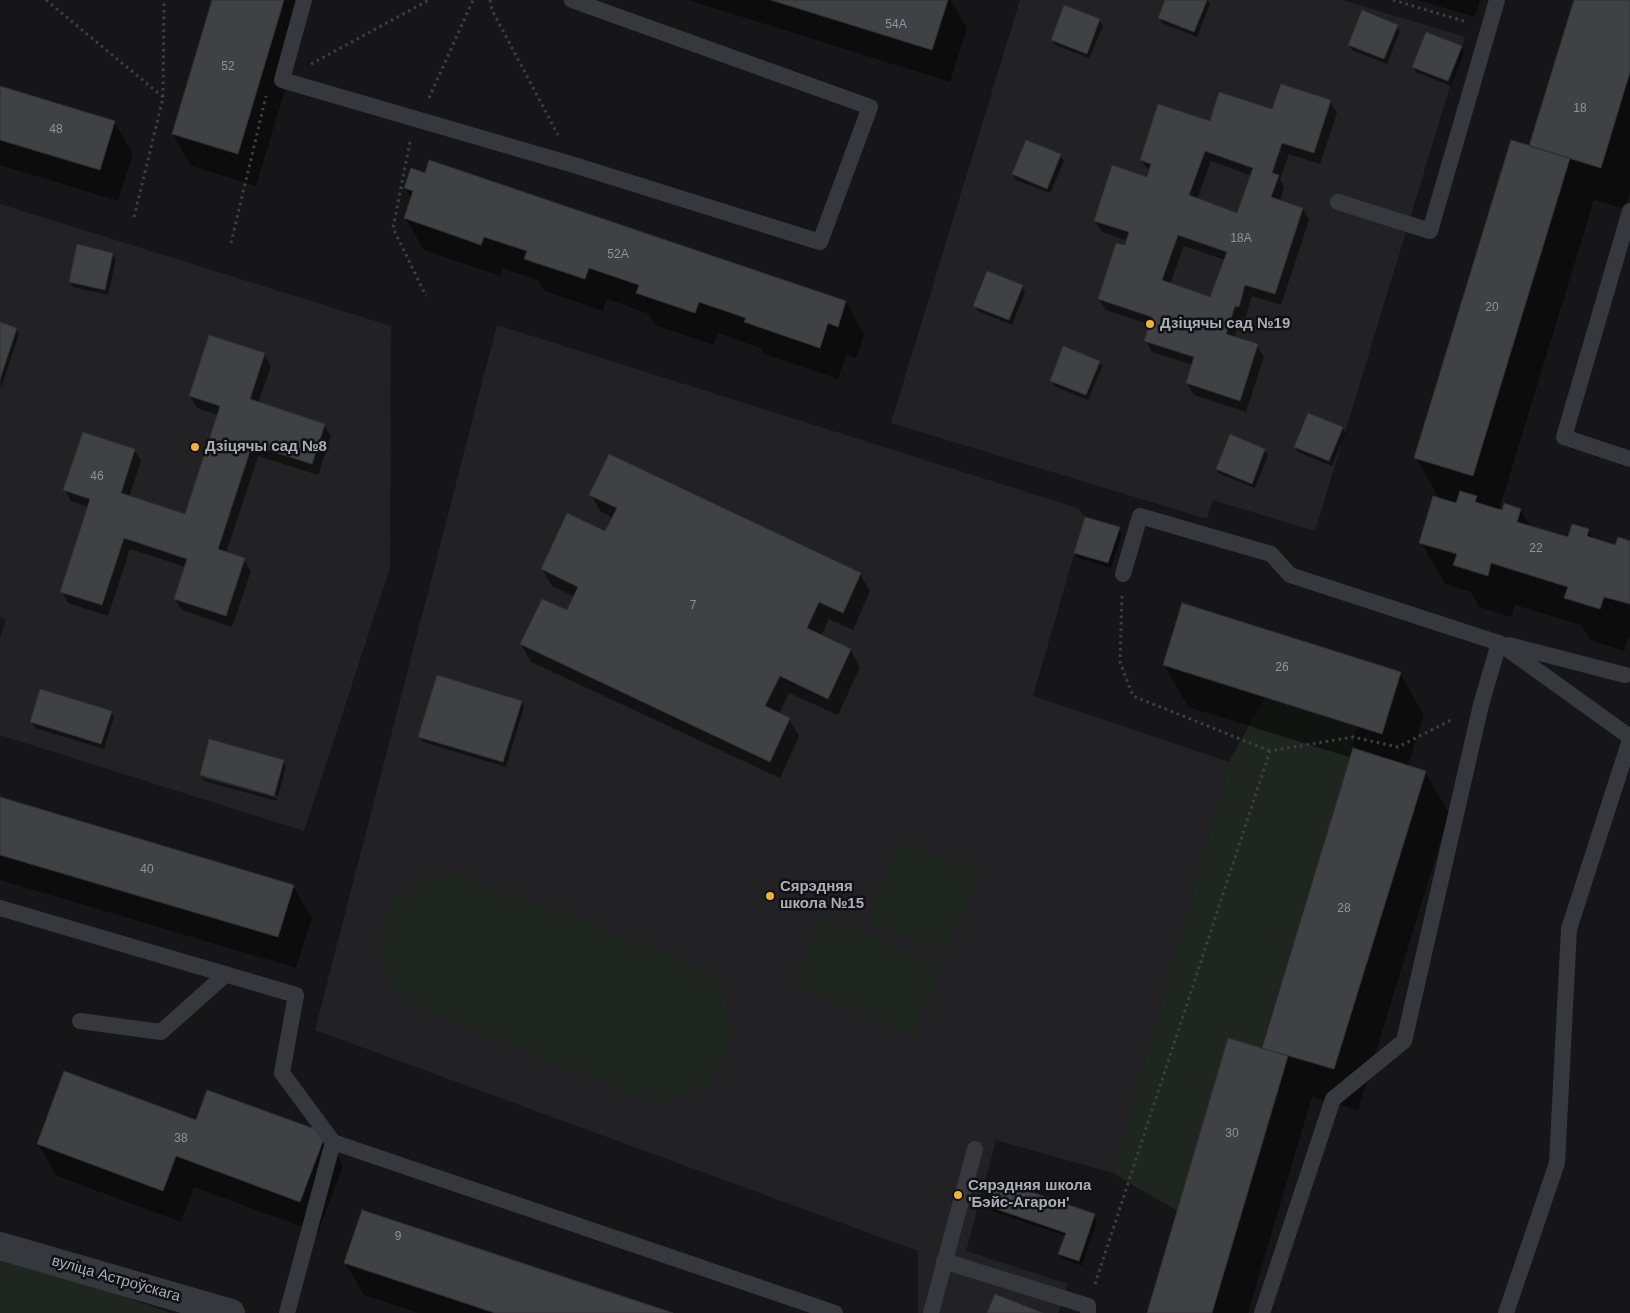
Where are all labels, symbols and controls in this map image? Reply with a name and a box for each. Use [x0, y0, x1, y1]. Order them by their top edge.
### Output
house number: 54А [885, 18, 907, 32]
house number: 52 [221, 60, 235, 74]
house number: 18 [1573, 102, 1587, 116]
house number: 48 [49, 123, 63, 137]
house number: 18А [1230, 232, 1252, 246]
house number: 52А [607, 248, 629, 262]
house number: 20 [1485, 301, 1499, 315]
place label: Дзіцячы сад №19 [1160, 315, 1290, 333]
marker: Дзіцячы сад №19 [1144, 318, 1156, 330]
place label: Дзіцячы сад №8 [205, 438, 327, 456]
marker: Дзіцячы сад №8 [189, 441, 201, 453]
house number: 46 [90, 470, 104, 484]
house number: 22 [1529, 542, 1543, 556]
house number: 7 [690, 599, 696, 613]
house number: 26 [1275, 661, 1289, 675]
house number: 40 [140, 863, 154, 877]
place label: Сярэдняя школа №15 [780, 878, 864, 913]
marker: Сярэдняя школа №15 [764, 890, 776, 902]
house number: 28 [1337, 902, 1351, 916]
house number: 30 [1225, 1127, 1239, 1141]
house number: 38 [174, 1132, 188, 1146]
place label: Сярэдняя школа 'Бэйс-Агарон' [968, 1177, 1091, 1212]
marker: Сярэдняя школа 'Бэйс-Агарон' [952, 1189, 964, 1201]
house number: 9 [395, 1230, 401, 1244]
street label: вуліца Астроўскага [50, 1252, 182, 1306]

